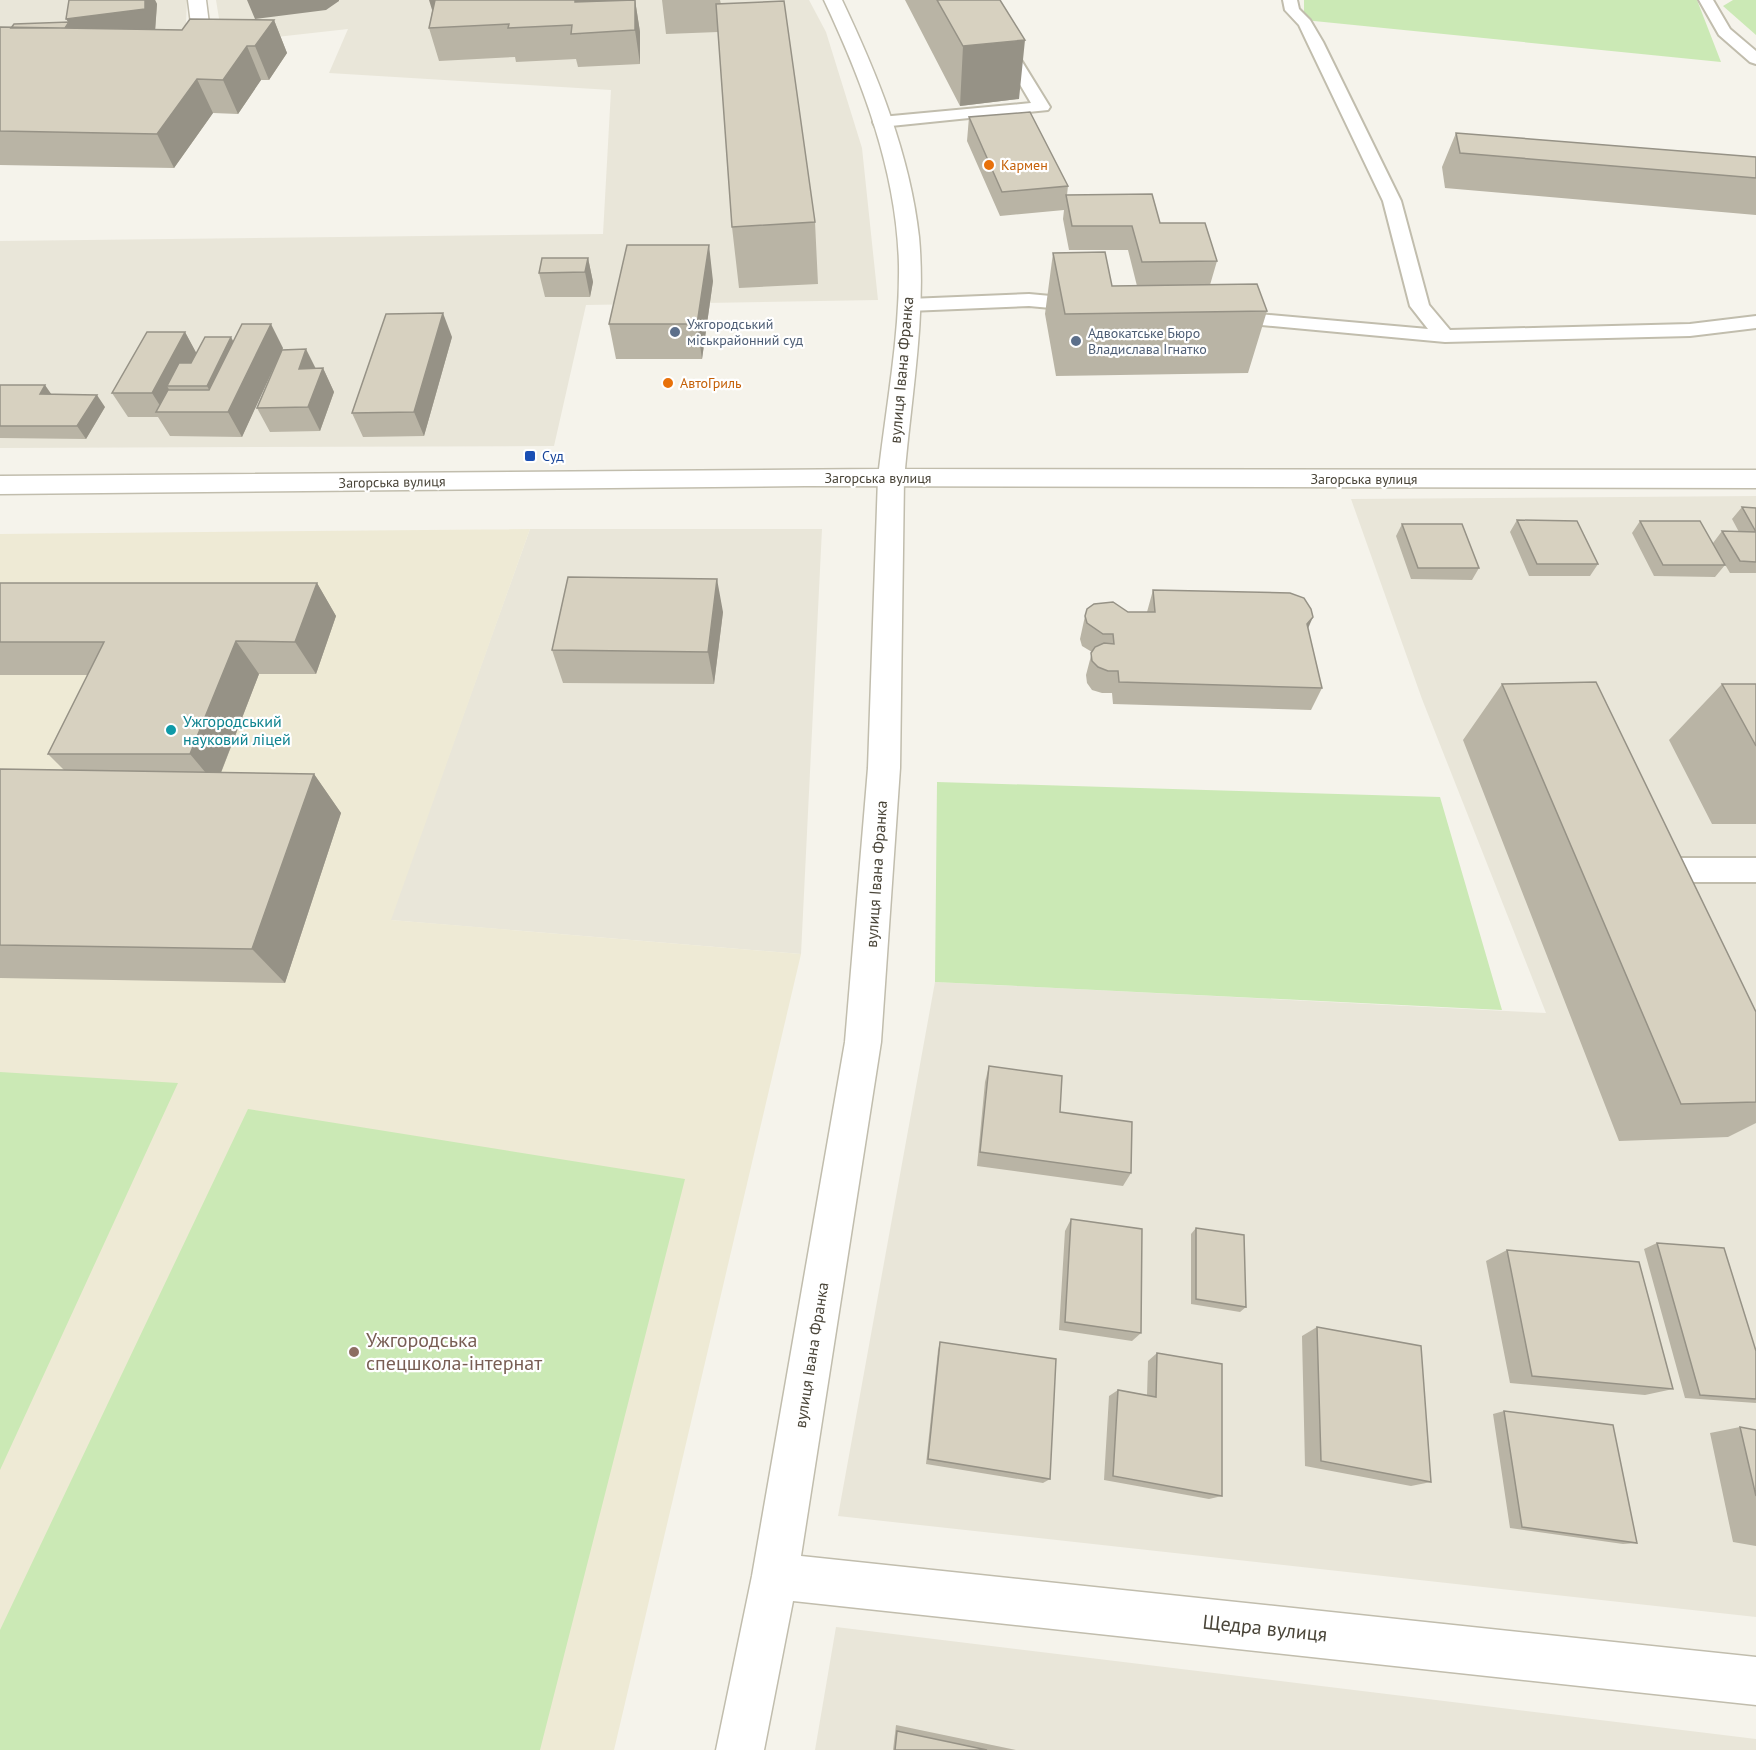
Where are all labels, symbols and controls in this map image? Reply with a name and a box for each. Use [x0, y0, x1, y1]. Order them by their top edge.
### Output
place label: Кармен [1001, 156, 1048, 174]
marker: Кармен [982, 158, 996, 172]
street label: вулиця Івана Франка [885, 296, 917, 444]
place label: Ужгородський міськрайонний суд [687, 315, 804, 349]
place label: Адвокатське Бюро Владислава Ігнатко [1088, 324, 1207, 358]
marker: Ужгородський міськрайонний суд [668, 325, 682, 339]
marker: Адвокатське Бюро Владислава Ігнатко [1069, 334, 1083, 348]
place label: АвтоГриль [680, 374, 742, 392]
marker: АвтоГриль [661, 376, 675, 390]
place label: Суд [542, 447, 564, 465]
marker: Суд [523, 449, 537, 463]
street label: Загорська вулиця [824, 469, 932, 487]
street label: Загорська вулиця [1310, 470, 1418, 488]
street label: Загорська вулиця [338, 472, 446, 492]
place label: Ужгородський науковий ліцей [183, 711, 291, 749]
marker: Ужгородський науковий ліцей [164, 723, 178, 737]
street label: вулиця Івана Франка [861, 800, 891, 948]
street label: вулиця Івана Франка [790, 1281, 832, 1429]
place label: Ужгородська спецшкола-інтернат [366, 1327, 542, 1376]
marker: Ужгородська спецшкола-інтернат [347, 1345, 361, 1359]
street label: Щедра вулиця [1201, 1609, 1329, 1647]

